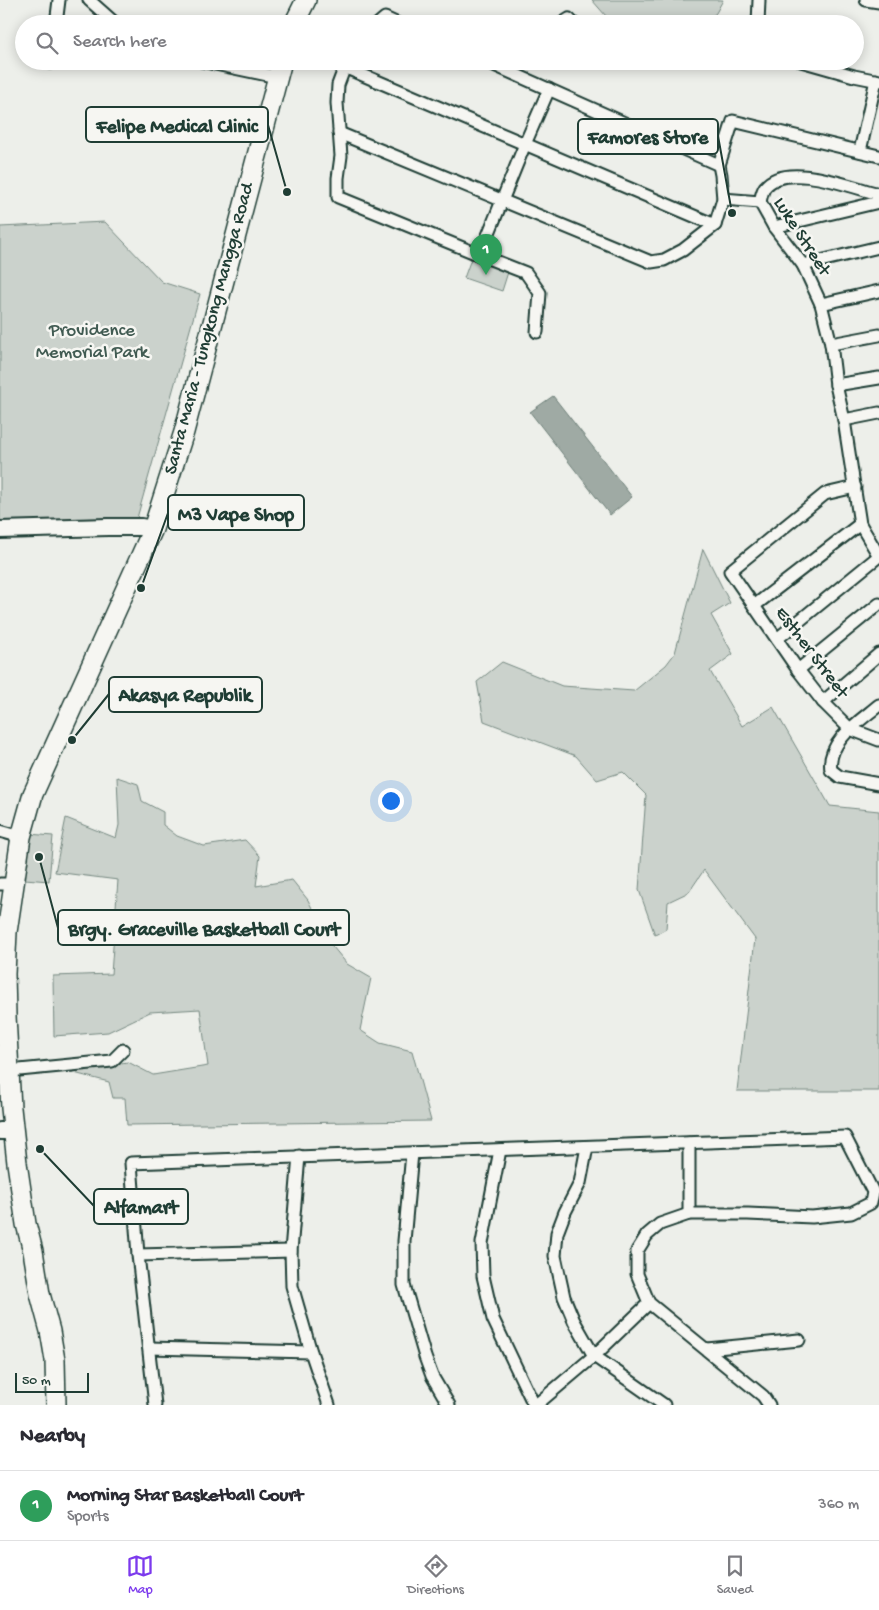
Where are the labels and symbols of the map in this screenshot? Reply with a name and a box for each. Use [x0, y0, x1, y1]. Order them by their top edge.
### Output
callout: Felipe Medical Clinic [86, 107, 268, 142]
text: Felipe Medical Clinic [95, 117, 259, 140]
callout: Famores Store [578, 119, 718, 154]
text: Famores Store [587, 128, 709, 151]
street label: Santa Maria - Tungkong Mangga Road [160, 179, 261, 477]
street label: Luke Street [767, 193, 836, 283]
pin: 1 [470, 234, 502, 275]
park label: Providence Memorial Park [36, 320, 150, 365]
callout: M3 Vape Shop [168, 495, 304, 530]
text: M3 Vape Shop [178, 505, 294, 528]
street label: Esther Street [769, 603, 854, 705]
callout: Akasya Republik [109, 677, 262, 712]
text: Akasya Republik [117, 686, 254, 709]
your location [378, 788, 404, 814]
callout: Brgy. Graceville Basketball Court [58, 910, 349, 945]
text: Brgy. Graceville Basketball Court [67, 920, 342, 943]
callout: Alfamart [94, 1189, 188, 1224]
text: Alfamart [103, 1198, 180, 1221]
scale bar [15, 1370, 89, 1393]

